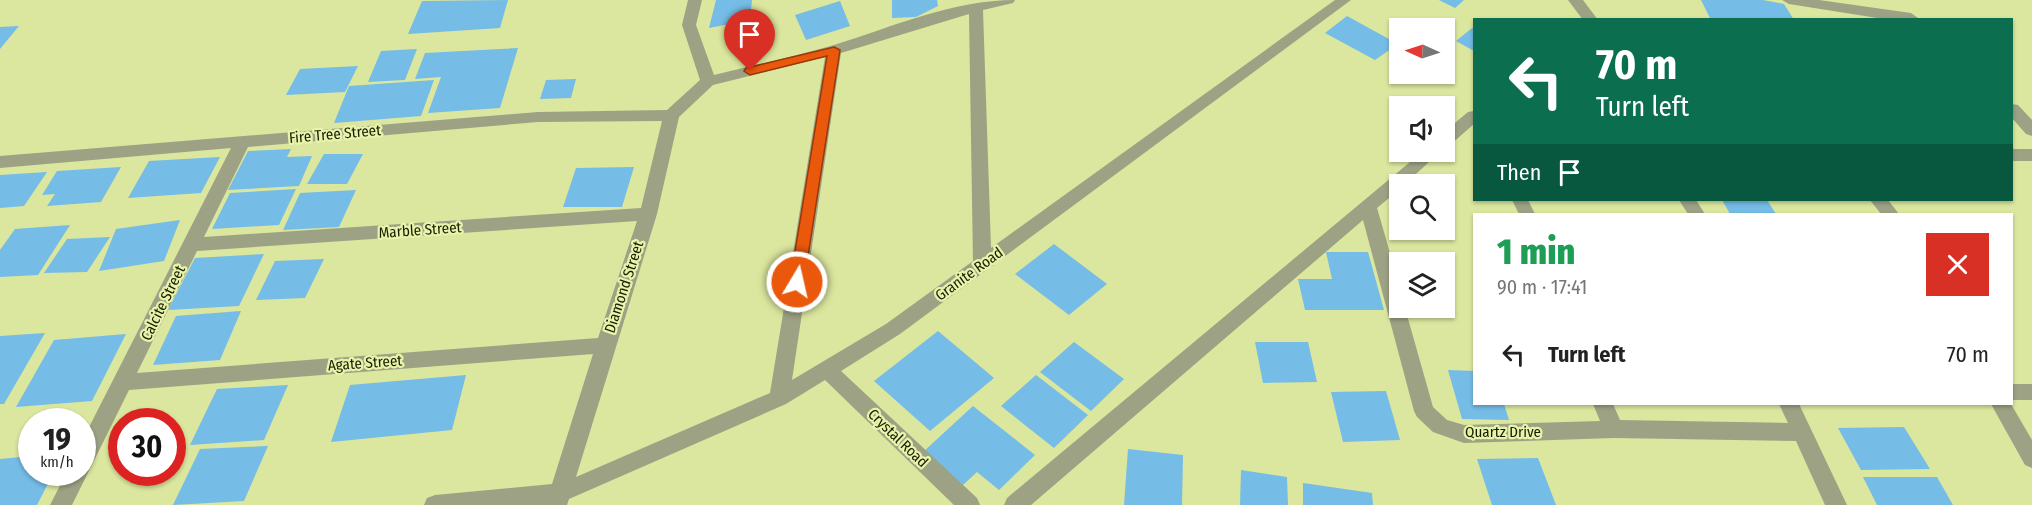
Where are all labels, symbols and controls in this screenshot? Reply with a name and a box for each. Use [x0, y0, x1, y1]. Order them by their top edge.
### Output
pin [724, 9, 775, 71]
icon: arrive [733, 18, 766, 51]
north arrow [1389, 18, 1455, 84]
map controls [1389, 18, 1455, 318]
text: 70 m [1596, 40, 1677, 90]
icon: left [1497, 42, 1575, 120]
text: Turn left [1596, 91, 1689, 123]
button: sound [1389, 96, 1455, 162]
street label: Fire Tree Street [288, 121, 382, 147]
icon: arrive [1553, 156, 1586, 189]
text: Then [1497, 159, 1541, 186]
button: search [1389, 174, 1455, 240]
street label: Marble Street [378, 218, 462, 242]
text: 1 min [1497, 230, 1575, 274]
button: close [1926, 233, 1989, 296]
street label: Diamond Street [601, 239, 647, 335]
street label: Granite Road [932, 243, 1006, 305]
position arrow [765, 250, 829, 314]
button: layers [1389, 252, 1455, 318]
street label: Calcite Street [137, 262, 189, 343]
text: 90 m · 17:41 [1497, 275, 1587, 299]
icon: left [1497, 338, 1530, 371]
text: Turn left [1548, 341, 1626, 368]
text: 70 m [1947, 341, 1989, 368]
street label: Agate Street [327, 351, 403, 375]
street label: Crystal Road [864, 405, 932, 471]
speed limit sign: 30 [108, 408, 186, 486]
text: 19 [43, 422, 71, 458]
street label: Quartz Drive [1465, 423, 1541, 441]
text: km/h [40, 453, 74, 471]

